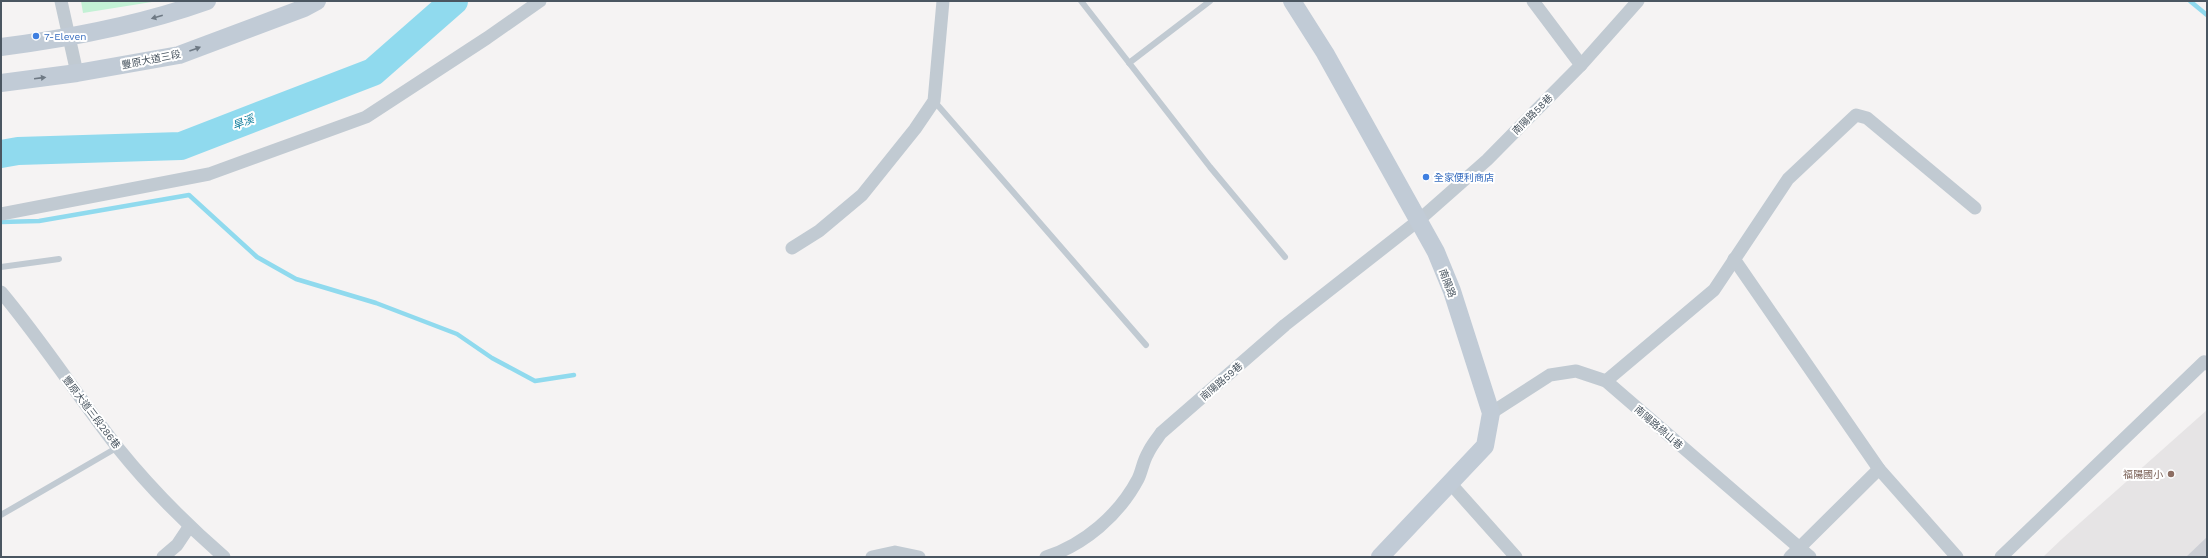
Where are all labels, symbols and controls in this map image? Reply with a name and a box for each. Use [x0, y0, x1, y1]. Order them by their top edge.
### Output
one-way arrow [150, 14, 163, 20]
marker: 7-Eleven [31, 31, 41, 41]
place label: 7-Eleven [44, 31, 86, 42]
one-way arrow [189, 45, 201, 51]
street label: 豐原大道三段 [121, 48, 182, 71]
one-way arrow [34, 74, 46, 81]
street label: 南陽路58巷 [1510, 92, 1555, 137]
water label: 旱溪 [231, 112, 258, 132]
marker: 全家便利商店 [1421, 172, 1431, 182]
place label: 全家便利商店 [1434, 172, 1494, 183]
street label: 南陽路 [1437, 267, 1458, 299]
street label: 南陽路59巷 [1198, 360, 1245, 403]
street label: 豐原大道三段286巷 [61, 374, 122, 451]
street label: 南陽路綠山巷 [1632, 404, 1685, 451]
place label: 福陽國小 [2123, 469, 2163, 480]
marker: 福陽國小 [2166, 469, 2176, 479]

